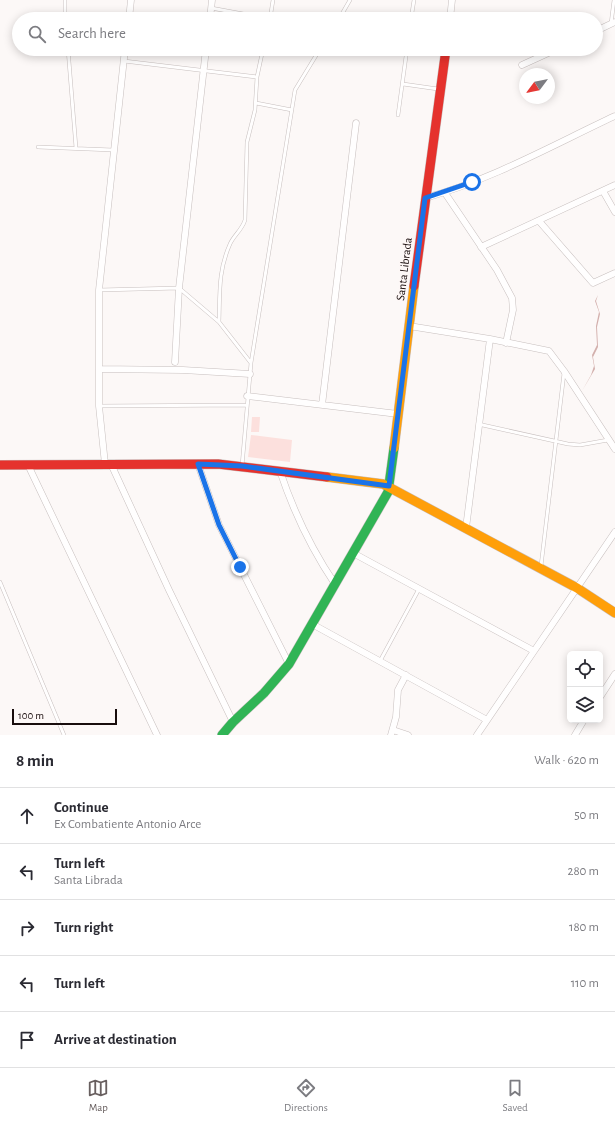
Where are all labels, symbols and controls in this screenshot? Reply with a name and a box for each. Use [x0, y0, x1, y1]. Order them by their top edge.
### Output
search box [12, 12, 603, 56]
icon: search [26, 23, 48, 45]
text: Search here [58, 26, 126, 41]
north arrow [519, 68, 555, 104]
route start [463, 173, 481, 191]
street label: Santa Librada [394, 236, 414, 301]
route end [231, 558, 249, 576]
map controls [567, 651, 603, 723]
button: locate [567, 651, 603, 687]
button: layers [567, 687, 603, 723]
scale bar [12, 707, 117, 726]
text: 100 m [18, 710, 44, 721]
text: 8 min [16, 752, 54, 769]
text: Walk · 620 m [534, 754, 599, 767]
text: Continue [54, 800, 109, 815]
icon: ahead [16, 805, 38, 827]
text: 50 m [574, 809, 599, 822]
text: Ex Combatiente Antonio Arce [54, 818, 201, 831]
text: Turn left [54, 856, 105, 871]
icon: left [16, 861, 38, 883]
text: 280 m [568, 865, 599, 878]
text: Santa Librada [54, 874, 123, 887]
icon: right [16, 917, 38, 939]
text: Turn right [54, 920, 113, 935]
text: 180 m [569, 921, 599, 934]
icon: left [16, 973, 38, 995]
text: Turn left [54, 976, 105, 991]
text: 110 m [571, 977, 599, 990]
icon: arrive [16, 1029, 38, 1051]
text: Arrive at destination [54, 1032, 177, 1047]
tab: Map [87, 1077, 109, 1114]
tab: Directions [284, 1077, 328, 1114]
tab: Saved [502, 1077, 528, 1114]

